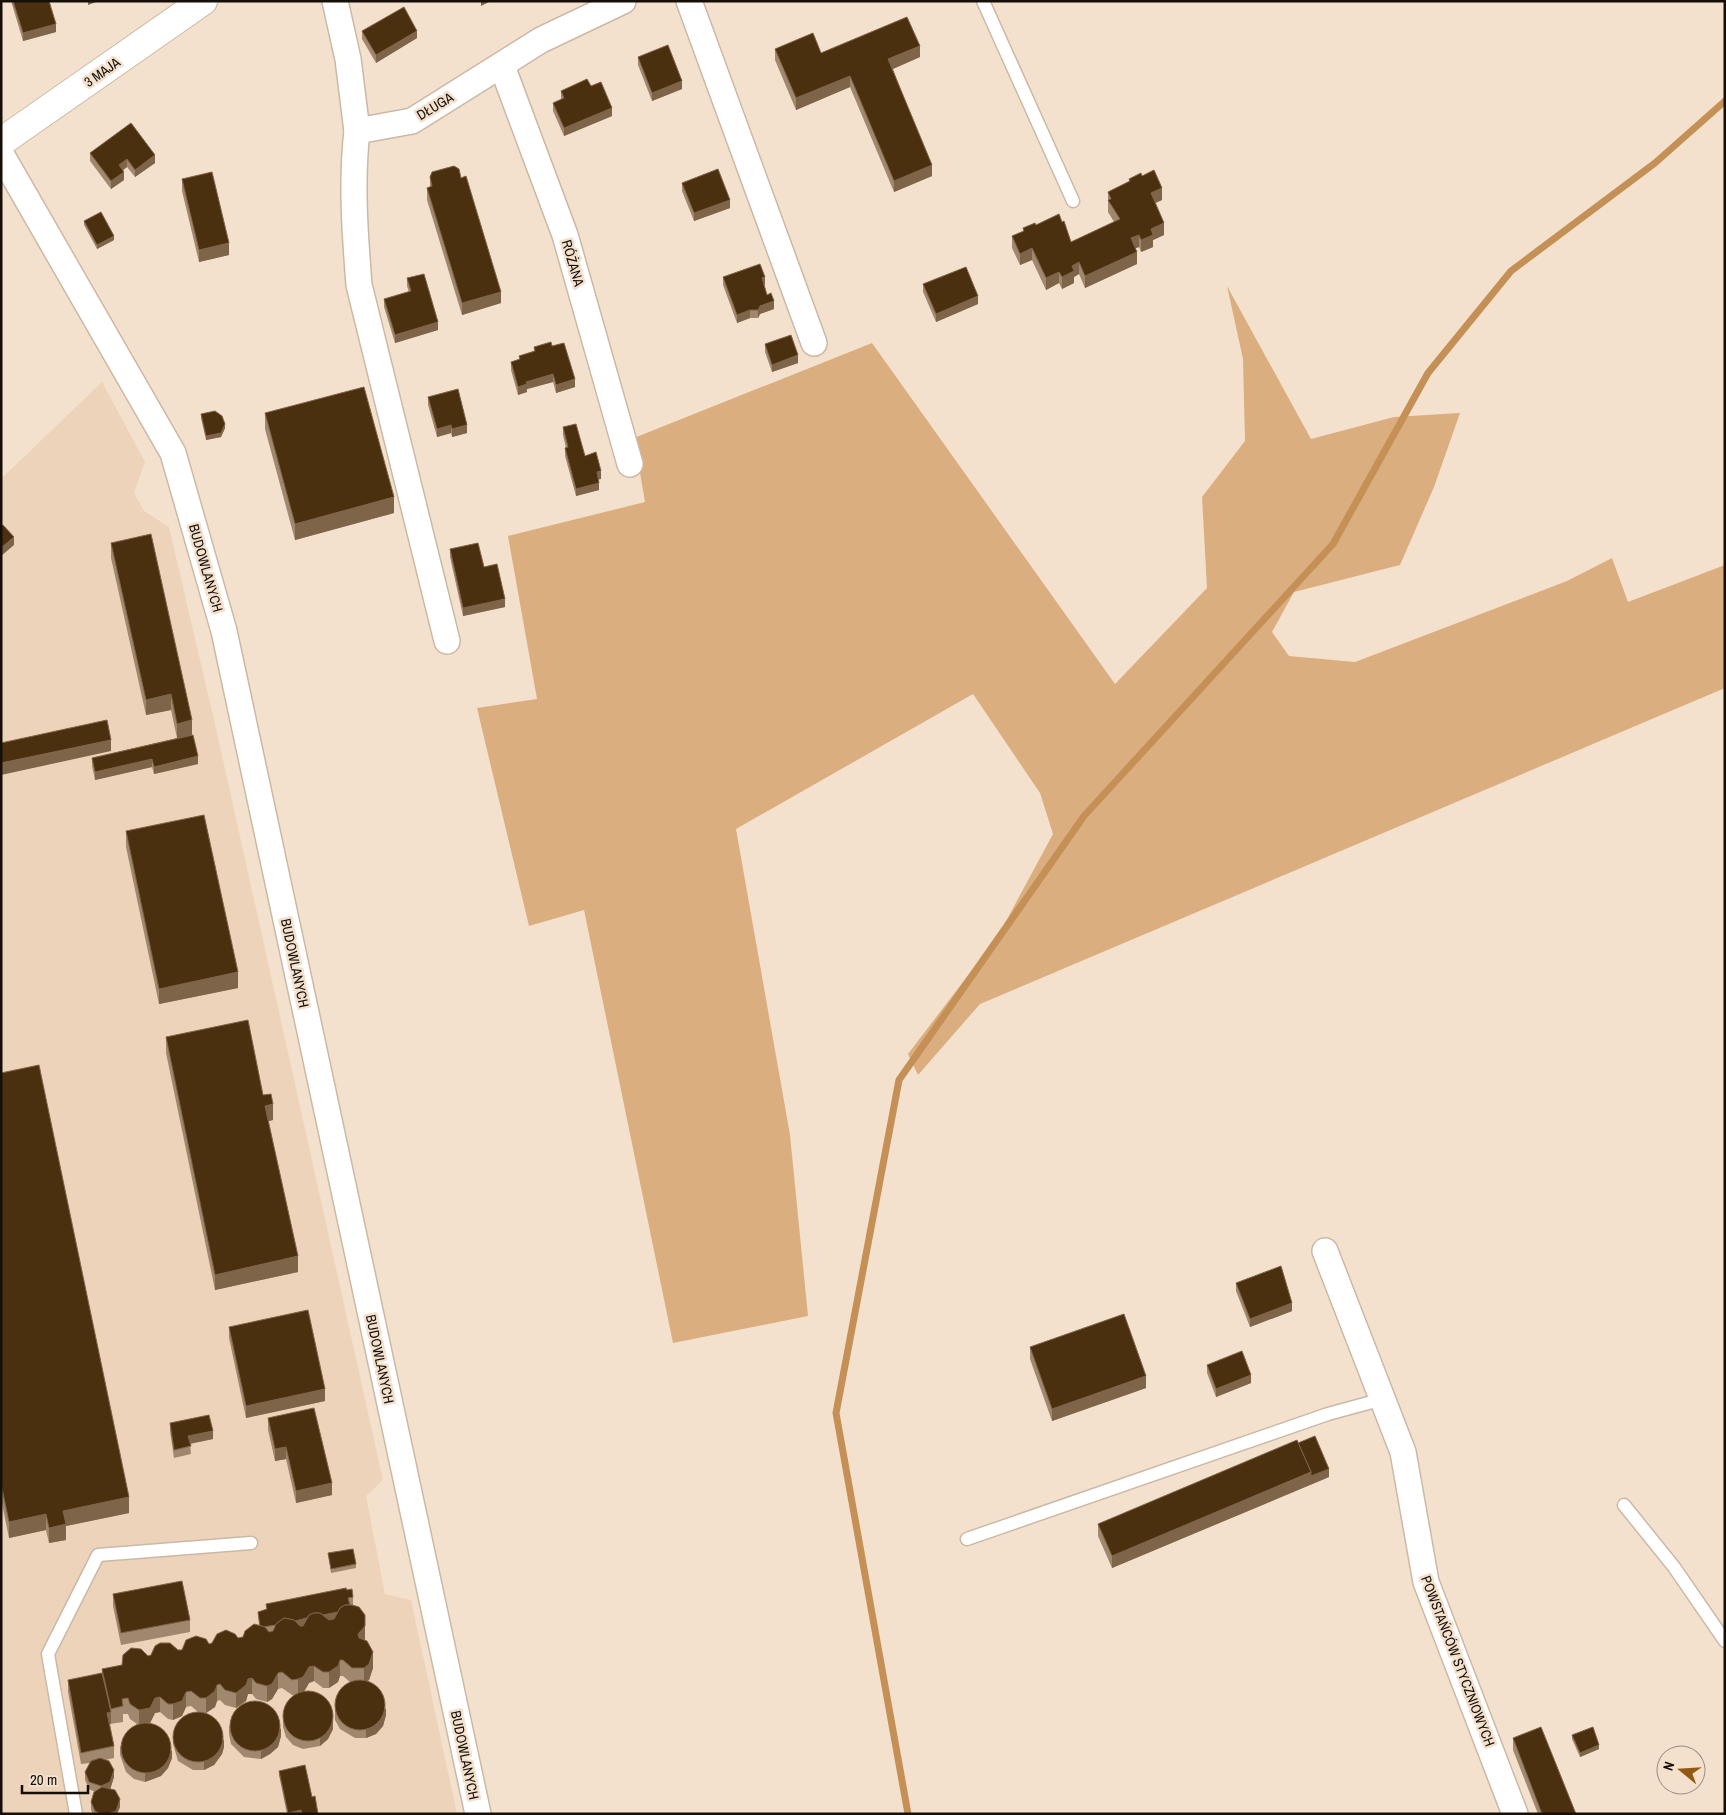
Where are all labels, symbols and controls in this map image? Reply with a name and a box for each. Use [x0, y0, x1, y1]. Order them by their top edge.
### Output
street label: 3 MAJA [80, 53, 124, 91]
street label: DŁUGA [413, 88, 457, 124]
street label: RÓŻANA [558, 238, 588, 289]
street label: BUDOWLANYCH [185, 522, 227, 614]
street label: BUDOWLANYCH [277, 917, 313, 1009]
street label: BUDOWLANYCH [362, 1313, 398, 1405]
street label: POWSTAŃCÓW STYCZNIOWYCH [1417, 1573, 1499, 1749]
street label: BUDOWLANYCH [447, 1709, 483, 1801]
north arrow [1656, 1745, 1706, 1795]
text: N [1659, 1759, 1678, 1773]
scale bar [22, 1762, 89, 1794]
text: 20 m [30, 1769, 57, 1790]

